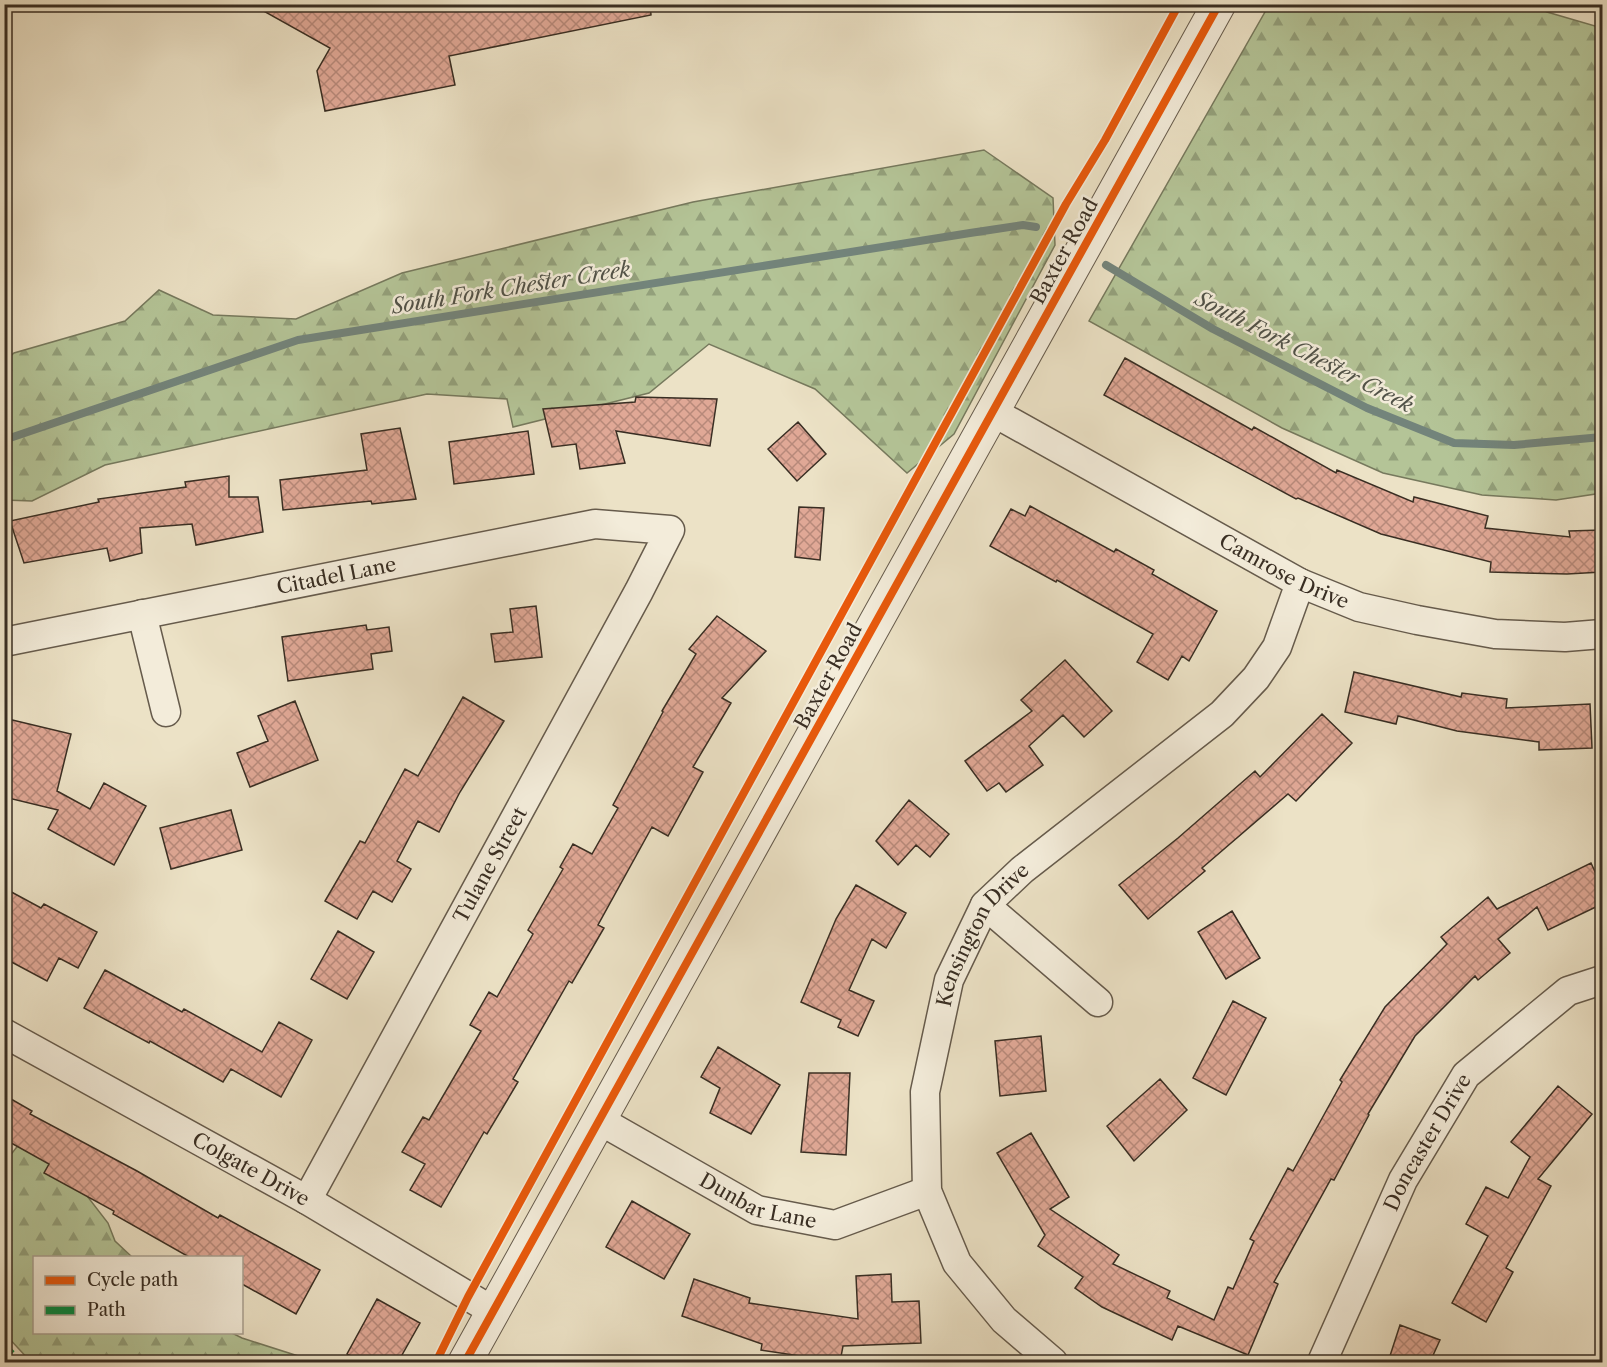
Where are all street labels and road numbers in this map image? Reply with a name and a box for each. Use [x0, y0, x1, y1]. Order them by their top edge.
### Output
street label: Baxter Road [1025, 194, 1103, 308]
street label: Camrose Drive [1215, 528, 1352, 614]
street label: Citadel Lane [275, 552, 398, 599]
street label: Baxter Road [789, 619, 867, 733]
street label: Tulane Street [448, 803, 532, 927]
street label: Kensington Drive [932, 858, 1034, 1009]
street label: Doncaster Drive [1379, 1069, 1476, 1214]
street label: Colgate Drive [188, 1127, 314, 1211]
street label: Dunbar Lane [695, 1168, 819, 1233]

